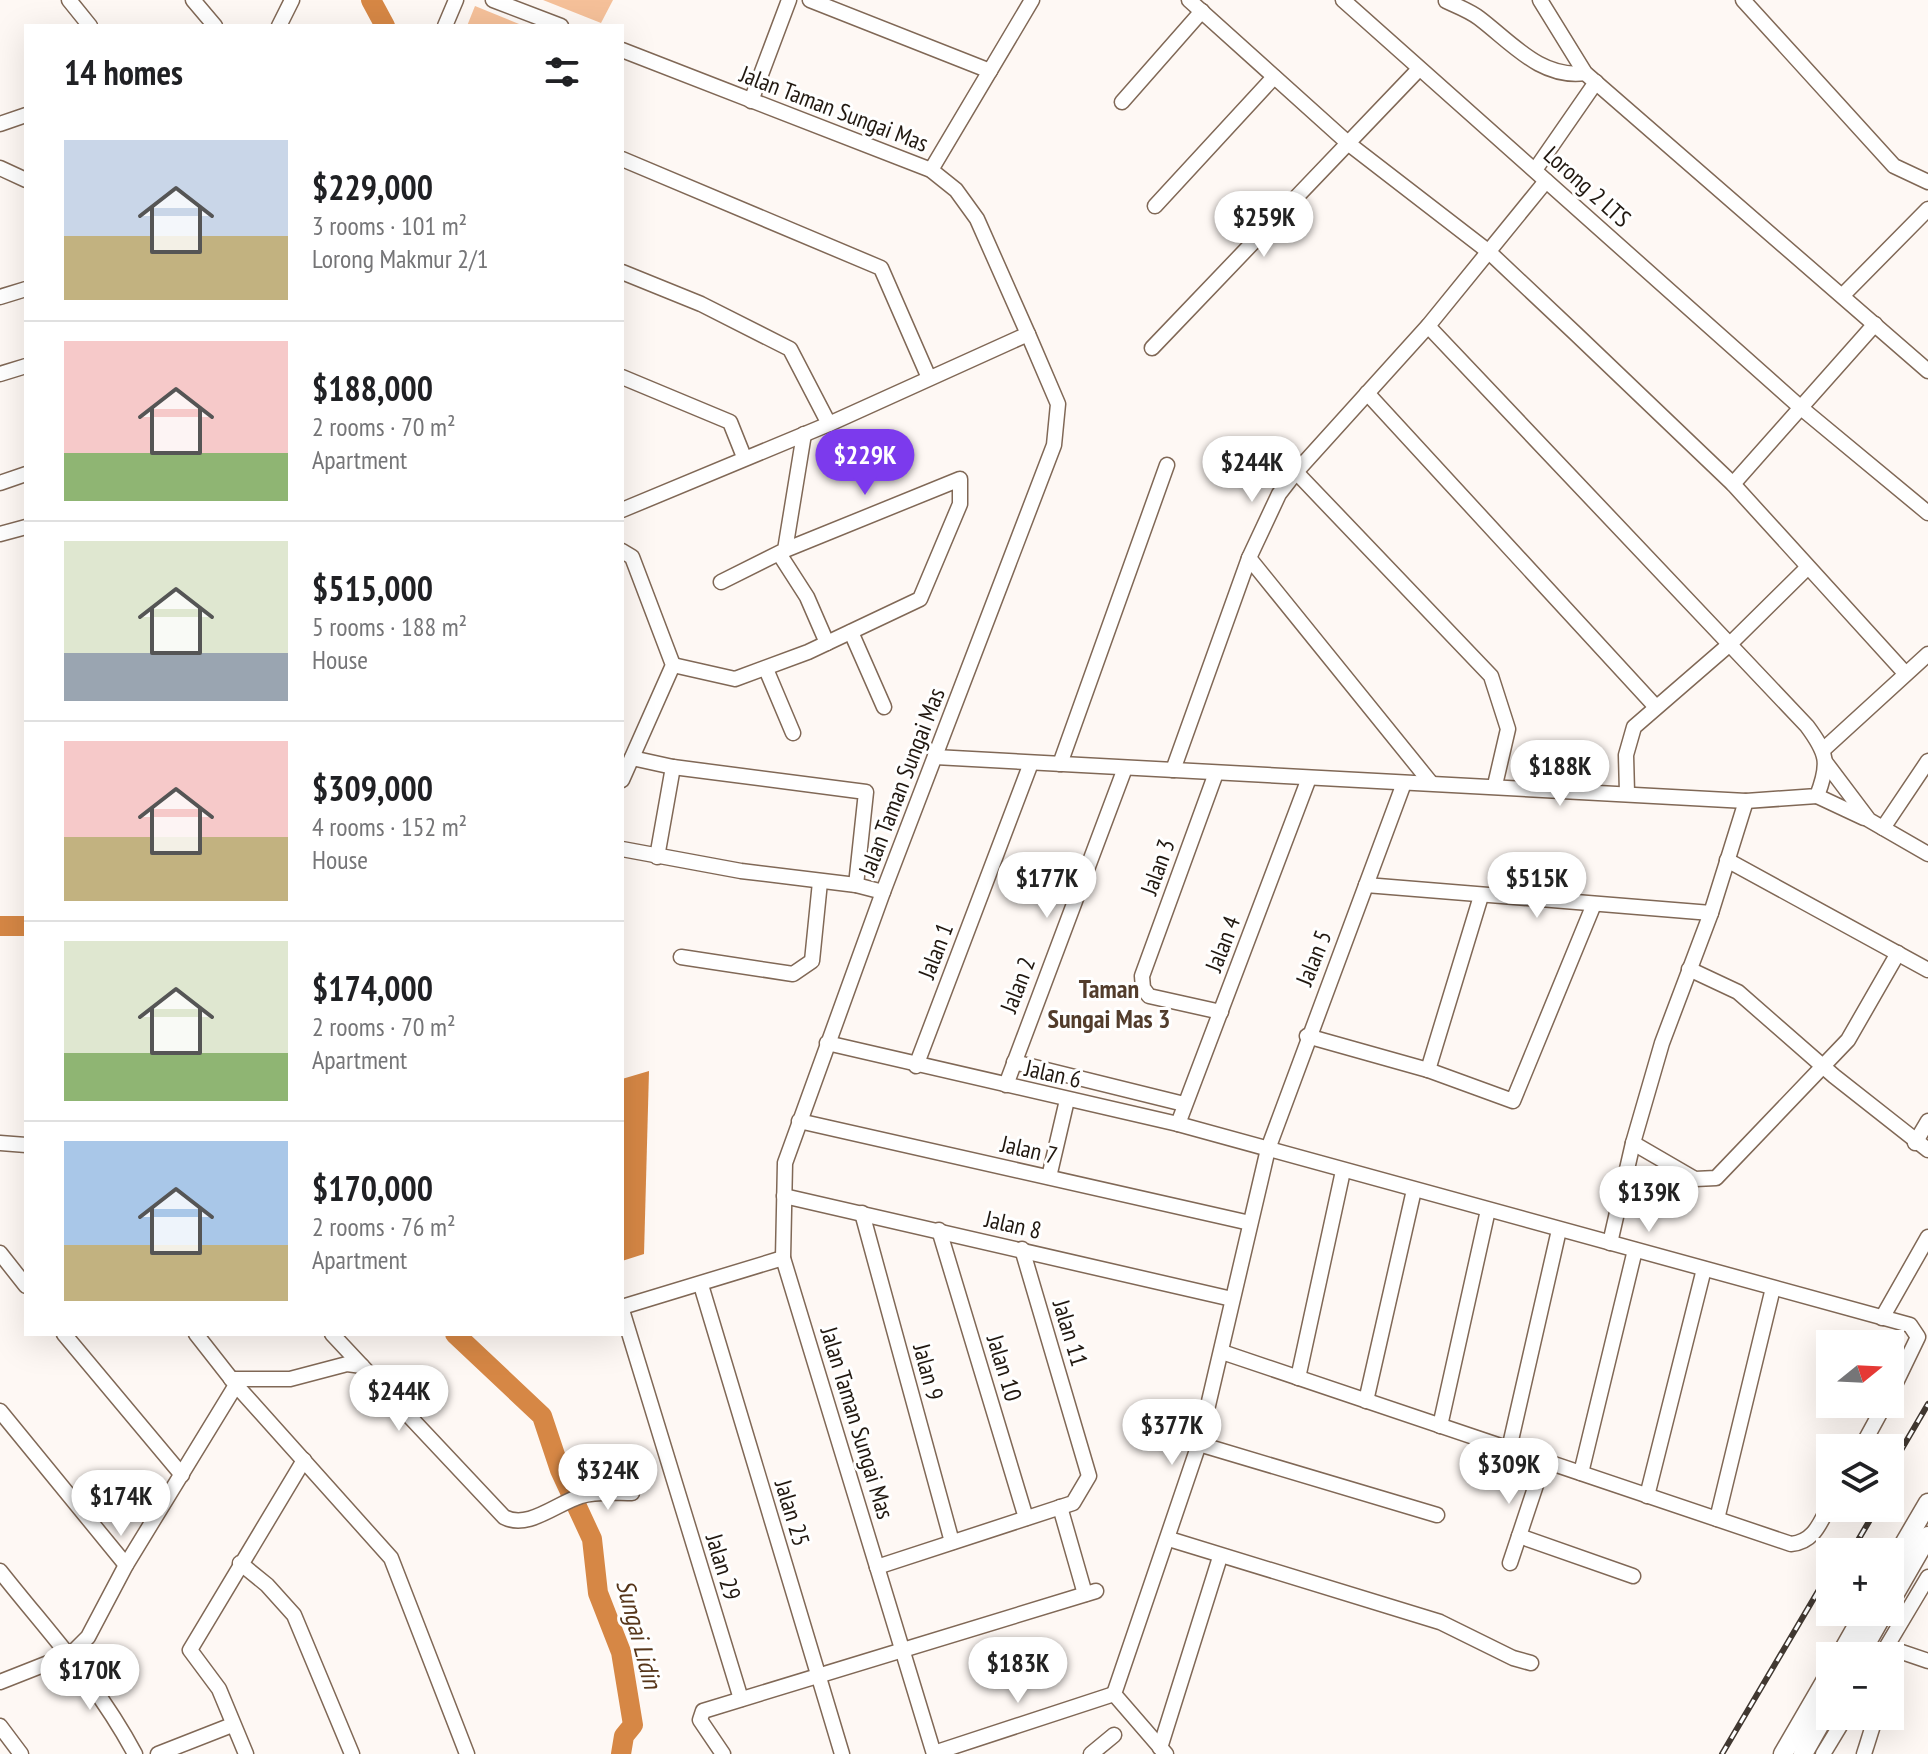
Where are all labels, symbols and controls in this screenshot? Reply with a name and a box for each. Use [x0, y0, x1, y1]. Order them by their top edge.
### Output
text: 14 homes [64, 50, 183, 94]
icon: filters [540, 50, 584, 94]
street label: Jalan Taman Sungai Mas [735, 58, 933, 159]
street label: Lorong 2 LTS [1537, 139, 1637, 234]
text: $229,000 [312, 165, 433, 209]
icon: home [128, 172, 224, 268]
pin: $259K [1208, 191, 1320, 259]
text: $259K [1232, 200, 1296, 233]
text: 3 rooms · 101 m² [312, 209, 467, 242]
text: Lorong Makmur 2/1 [312, 242, 488, 275]
text: $188,000 [312, 366, 433, 410]
icon: home [128, 373, 224, 469]
text: 2 rooms · 70 m² [312, 410, 456, 443]
pin: $229K [809, 429, 921, 497]
pin: $244K [1196, 436, 1308, 504]
text: $229K [833, 438, 897, 471]
text: Apartment [312, 443, 407, 476]
text: $244K [1220, 445, 1284, 478]
text: $515,000 [312, 566, 433, 610]
icon: home [128, 573, 224, 669]
text: 5 rooms · 188 m² [312, 610, 467, 643]
text: House [312, 643, 368, 676]
street label: Jalan Taman Sungai Mas [851, 683, 952, 881]
pin: $188K [1504, 740, 1616, 808]
text: $188K [1528, 749, 1592, 782]
text: $309,000 [312, 766, 433, 810]
icon: home [128, 773, 224, 869]
text: 4 rooms · 152 m² [312, 810, 467, 843]
street label: Jalan 3 [1133, 835, 1182, 900]
text: House [312, 843, 368, 876]
pin: $177K [991, 852, 1103, 920]
pin: $515K [1481, 852, 1593, 920]
text: $177K [1015, 861, 1079, 894]
text: $515K [1505, 861, 1569, 894]
street label: Jalan 4 [1197, 911, 1247, 977]
street label: Jalan 1 [910, 919, 960, 984]
street label: Jalan 5 [1288, 926, 1339, 991]
street label: Jalan 2 [992, 953, 1042, 1018]
text: $174,000 [312, 966, 433, 1010]
district label: Taman Sungai Mas 3 [1048, 972, 1170, 1035]
icon: home [128, 973, 224, 1069]
text: 2 rooms · 70 m² [312, 1010, 456, 1043]
text: Apartment [312, 1043, 407, 1076]
street label: Jalan 6 [1021, 1052, 1084, 1095]
street label: Jalan 7 [997, 1128, 1060, 1171]
text: $170,000 [312, 1166, 433, 1210]
pin: $139K [1593, 1166, 1705, 1234]
icon: home [128, 1173, 224, 1269]
text: $139K [1617, 1175, 1681, 1208]
street label: Jalan 8 [981, 1203, 1044, 1246]
text: 2 rooms · 76 m² [312, 1210, 456, 1243]
text: Apartment [312, 1243, 407, 1276]
street label: Jalan 11 [1045, 1295, 1095, 1370]
street label: Jalan Taman Sungai Mas [813, 1322, 901, 1523]
street label: Jalan 10 [979, 1330, 1029, 1405]
north arrow [1816, 1330, 1904, 1418]
map controls [1816, 1330, 1904, 1730]
street label: Jalan 9 [906, 1339, 951, 1403]
pin: $244K [343, 1365, 455, 1433]
text: $244K [367, 1374, 431, 1407]
pin: $377K [1116, 1399, 1228, 1467]
text: $377K [1140, 1408, 1204, 1441]
button: layers [1816, 1434, 1904, 1522]
pin: $309K [1453, 1438, 1565, 1506]
pin: $324K [552, 1444, 664, 1512]
text: $309K [1477, 1447, 1541, 1480]
text: $324K [576, 1453, 640, 1486]
pin: $174K [65, 1470, 177, 1538]
street label: Jalan 25 [767, 1475, 817, 1550]
text: $174K [89, 1479, 153, 1512]
street label: Jalan 29 [698, 1529, 748, 1604]
button: + [1816, 1538, 1904, 1626]
water label: Sungai Lidin [609, 1576, 670, 1693]
pin: $183K [962, 1637, 1074, 1705]
button: − [1816, 1642, 1904, 1730]
pin: $170K [34, 1644, 146, 1712]
text: $183K [986, 1646, 1050, 1679]
text: $170K [58, 1653, 122, 1686]

